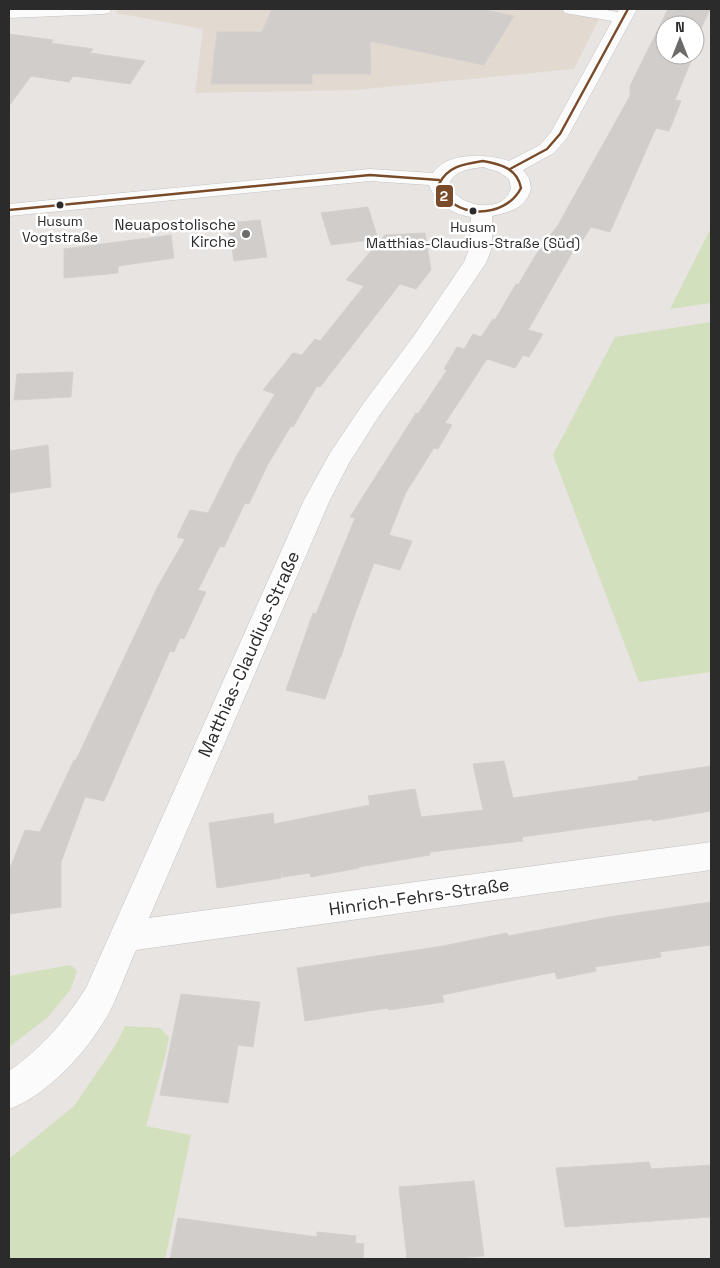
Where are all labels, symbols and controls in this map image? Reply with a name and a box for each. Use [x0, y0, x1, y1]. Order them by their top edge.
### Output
north arrow [655, 15, 705, 65]
text: N [675, 18, 685, 36]
line badge: 2 [435, 184, 454, 208]
text: 2 [440, 187, 448, 205]
marker: Husum Vogtstraße [55, 200, 65, 210]
marker: Husum Matthias-Claudius-Straße (Süd) [468, 206, 478, 216]
place label: Husum Vogtstraße [22, 212, 98, 246]
place label: Neuapostolische Kirche [114, 215, 236, 251]
place label: Husum Matthias-Claudius-Straße (Süd) [366, 218, 580, 252]
marker: Neuapostolische Kirche [240, 228, 252, 240]
street label: Matthias-Claudius-Straße [193, 547, 304, 760]
street label: Hinrich-Fehrs-Straße [327, 872, 511, 921]

